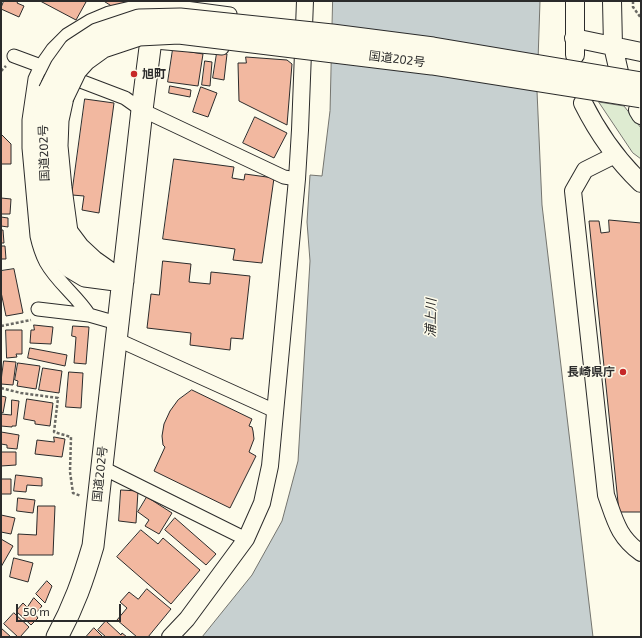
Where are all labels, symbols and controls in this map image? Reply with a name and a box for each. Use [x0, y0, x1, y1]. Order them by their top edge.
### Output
street label: 国道202号 [368, 48, 426, 70]
place label: 旭町 [142, 67, 166, 81]
marker: 旭町 [129, 69, 139, 79]
street label: 国道202号 [36, 124, 52, 182]
water label: 浦上川 [423, 298, 439, 338]
place label: 長崎県庁 [567, 365, 615, 379]
marker: 長崎県庁 [618, 367, 628, 377]
street label: 国道202号 [90, 445, 110, 503]
scale bar [18, 596, 123, 622]
text: 50 m [23, 604, 50, 618]

